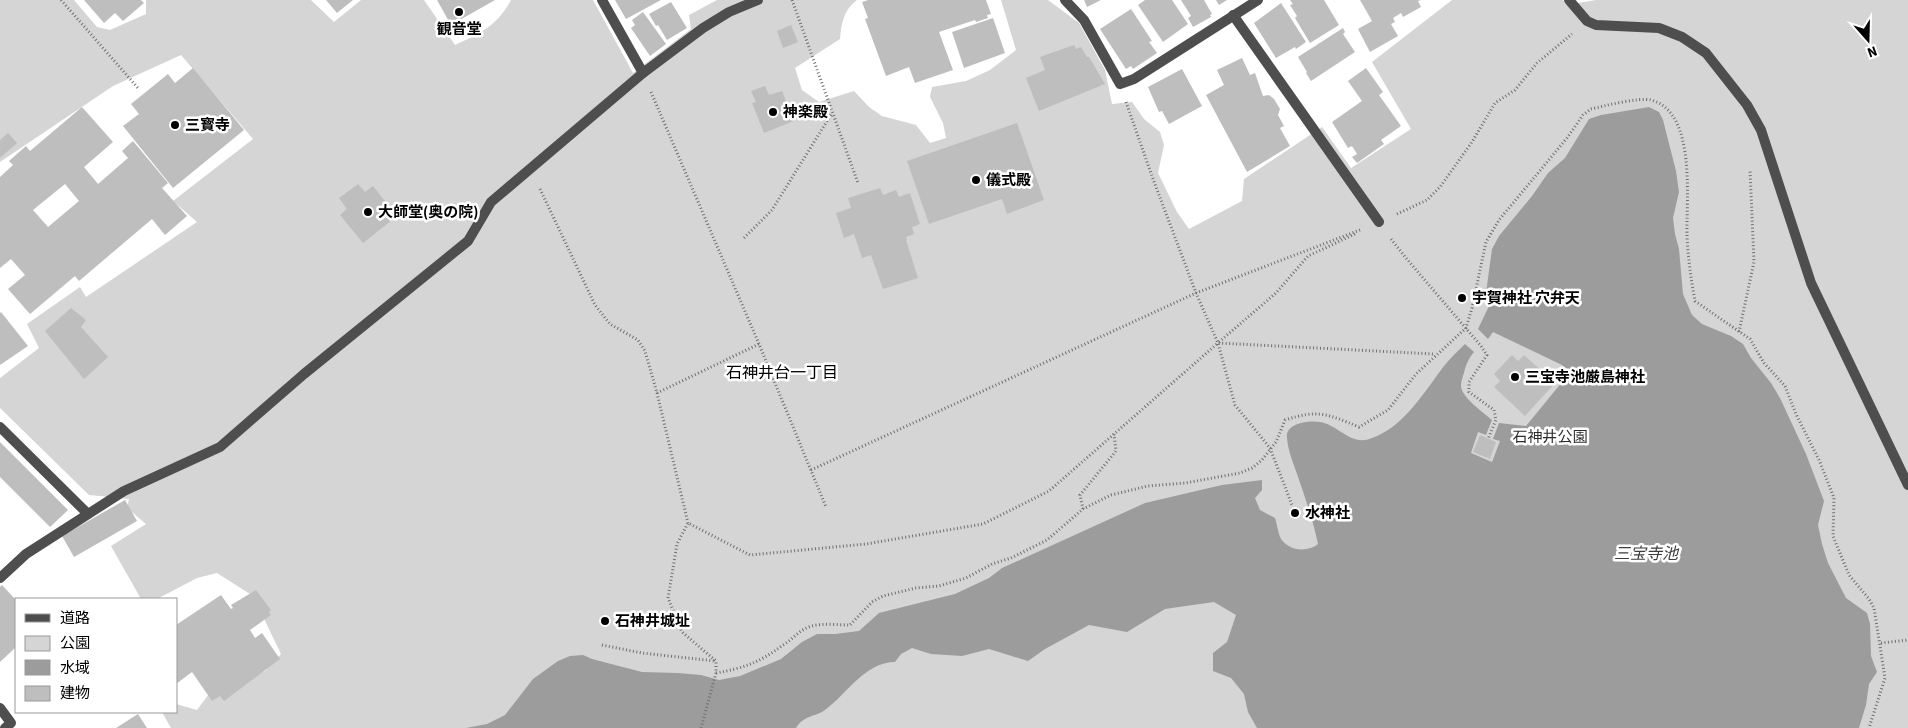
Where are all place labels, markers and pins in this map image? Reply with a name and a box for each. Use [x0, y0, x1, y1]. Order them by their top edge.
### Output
marker: 観音堂 [453, 6, 465, 18]
place label: 観音堂 [436, 19, 482, 40]
place label: 神楽殿 [782, 102, 828, 123]
marker: 神楽殿 [767, 106, 779, 118]
place label: 三寳寺 [185, 115, 230, 136]
marker: 三寳寺 [169, 119, 181, 131]
place label: 儀式殿 [986, 170, 1031, 191]
marker: 儀式殿 [970, 174, 982, 186]
place label: 大師堂(奥の院) [378, 202, 478, 223]
marker: 大師堂(奥の院) [362, 206, 374, 218]
place label: 宇賀神社 穴弁天 [1472, 288, 1580, 309]
marker: 宇賀神社 穴弁天 [1456, 292, 1468, 304]
place label: 三宝寺池厳島神社 [1525, 367, 1645, 388]
marker: 三宝寺池厳島神社 [1509, 371, 1521, 383]
place label: 水神社 [1305, 503, 1350, 524]
marker: 水神社 [1289, 507, 1301, 519]
place label: 石神井城址 [615, 611, 690, 632]
marker: 石神井城址 [599, 615, 611, 627]

